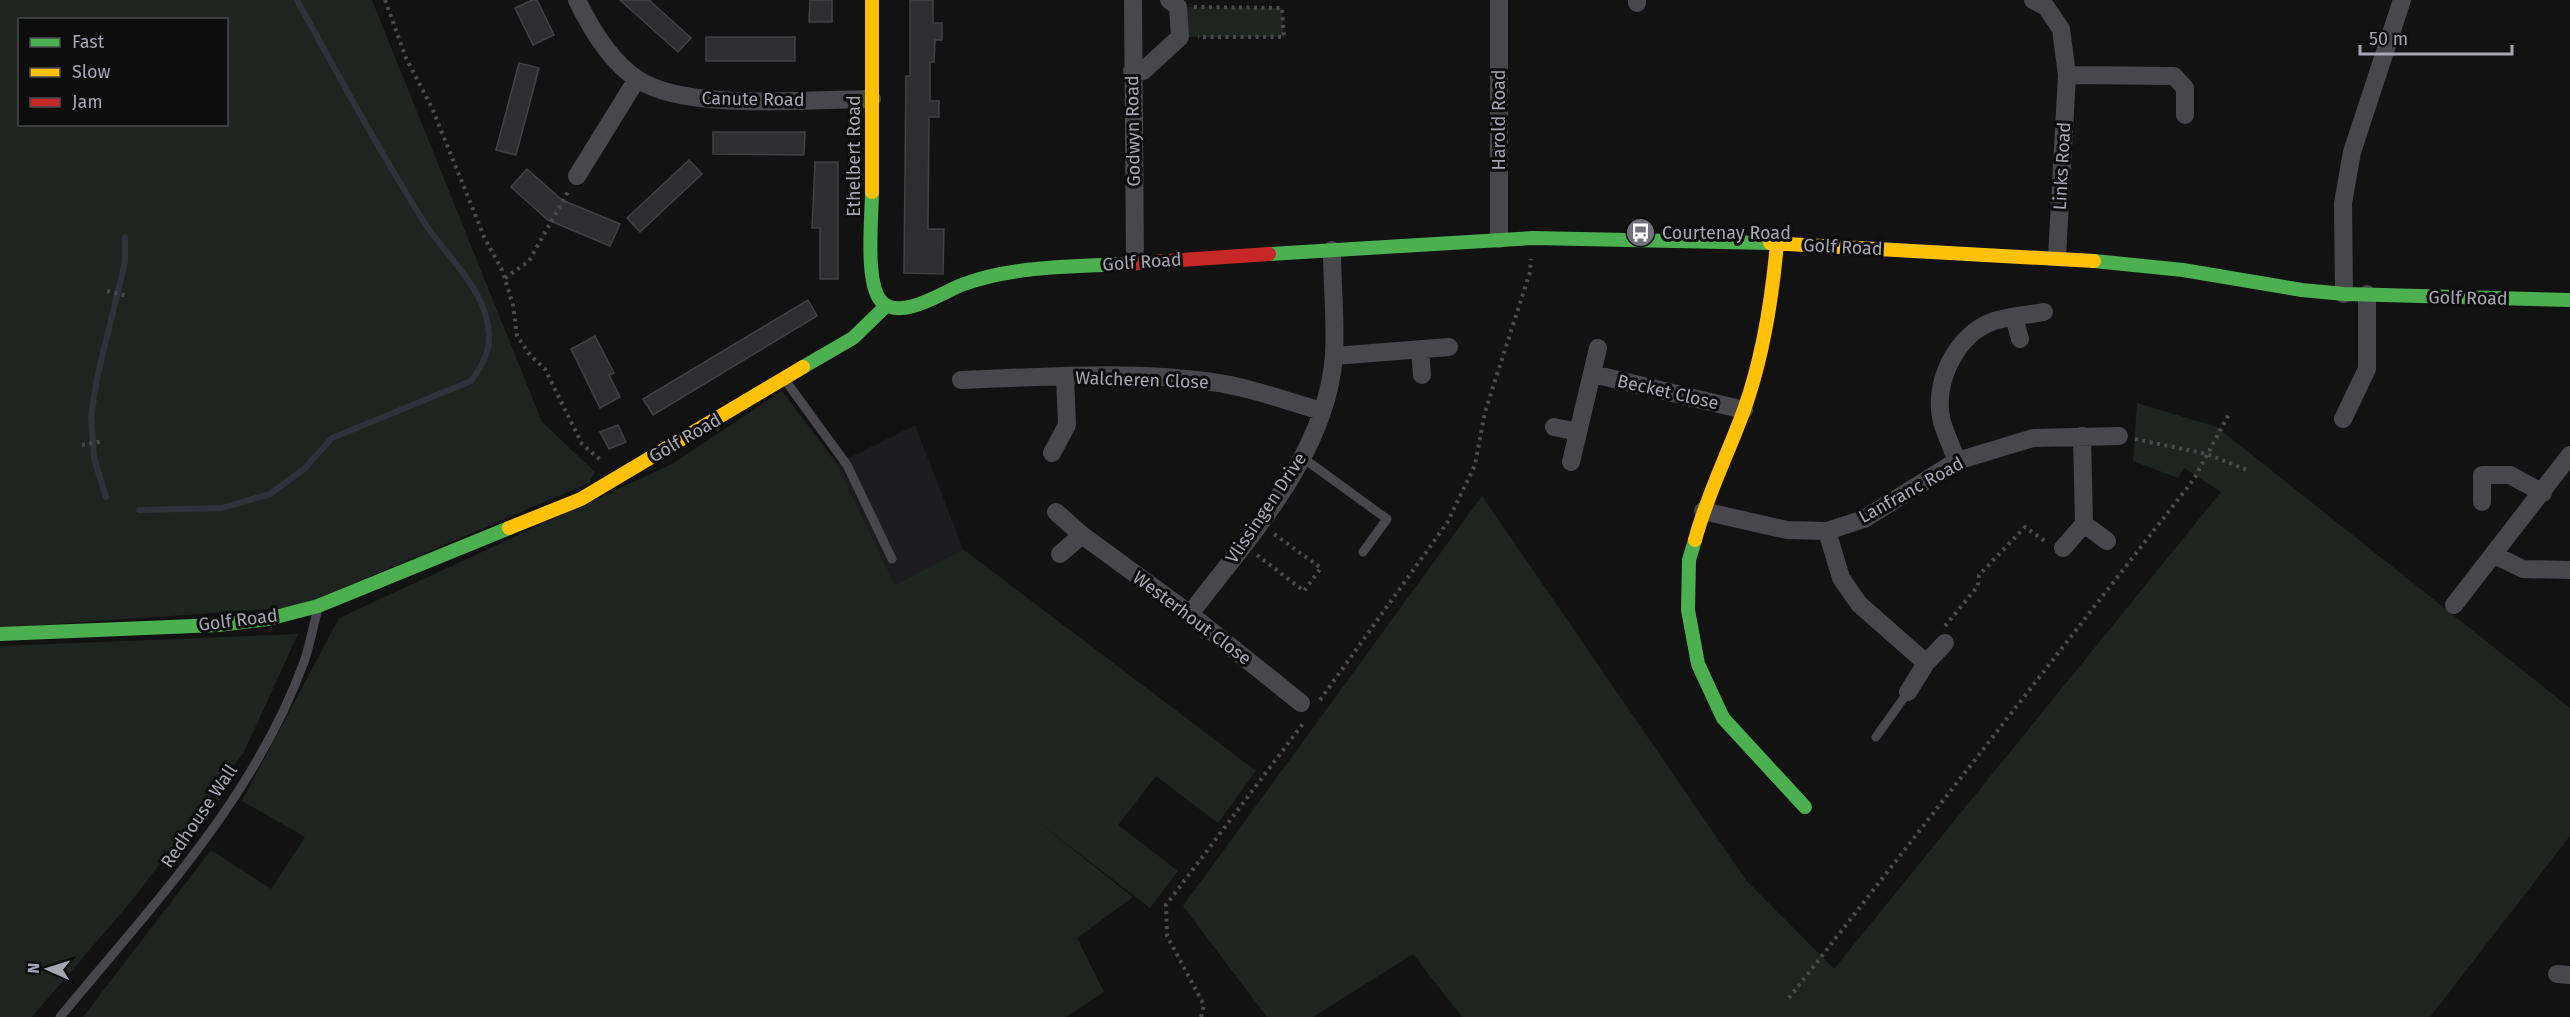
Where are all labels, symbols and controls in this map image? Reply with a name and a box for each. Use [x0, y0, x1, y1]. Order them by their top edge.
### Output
legend [18, 18, 228, 126]
scale bar [2360, 18, 2512, 56]
text: 50 m [2369, 28, 2408, 50]
text: Fast [72, 31, 105, 53]
text: Slow [72, 61, 111, 83]
street label: Harold Road [1488, 69, 1510, 171]
street label: Godwyn Road [1121, 75, 1145, 187]
street label: Canute Road [701, 87, 805, 111]
text: Jam [72, 91, 103, 113]
street label: Ethelbert Road [843, 95, 865, 217]
street label: Links Road [2049, 121, 2075, 211]
bus stop icon: Courtenay Road [1625, 217, 1657, 249]
place label: Courtenay Road [1662, 222, 1791, 244]
street label: Golf Road [1803, 234, 1883, 260]
street label: Golf Road [1102, 248, 1182, 276]
street label: Golf Road [2428, 286, 2508, 310]
street label: Walcheren Close [1075, 367, 1209, 393]
street label: Becket Close [1615, 370, 1721, 414]
street label: Golf Road [645, 409, 725, 467]
street label: Vlissingen Drive [1221, 448, 1311, 568]
street label: Lanfranc Road [1855, 452, 1967, 528]
street label: Westerhout Close [1128, 566, 1256, 670]
street label: Golf Road [197, 604, 279, 636]
street label: Redhouse Wall [156, 760, 242, 872]
north arrow [18, 939, 78, 999]
text: N [24, 962, 43, 974]

